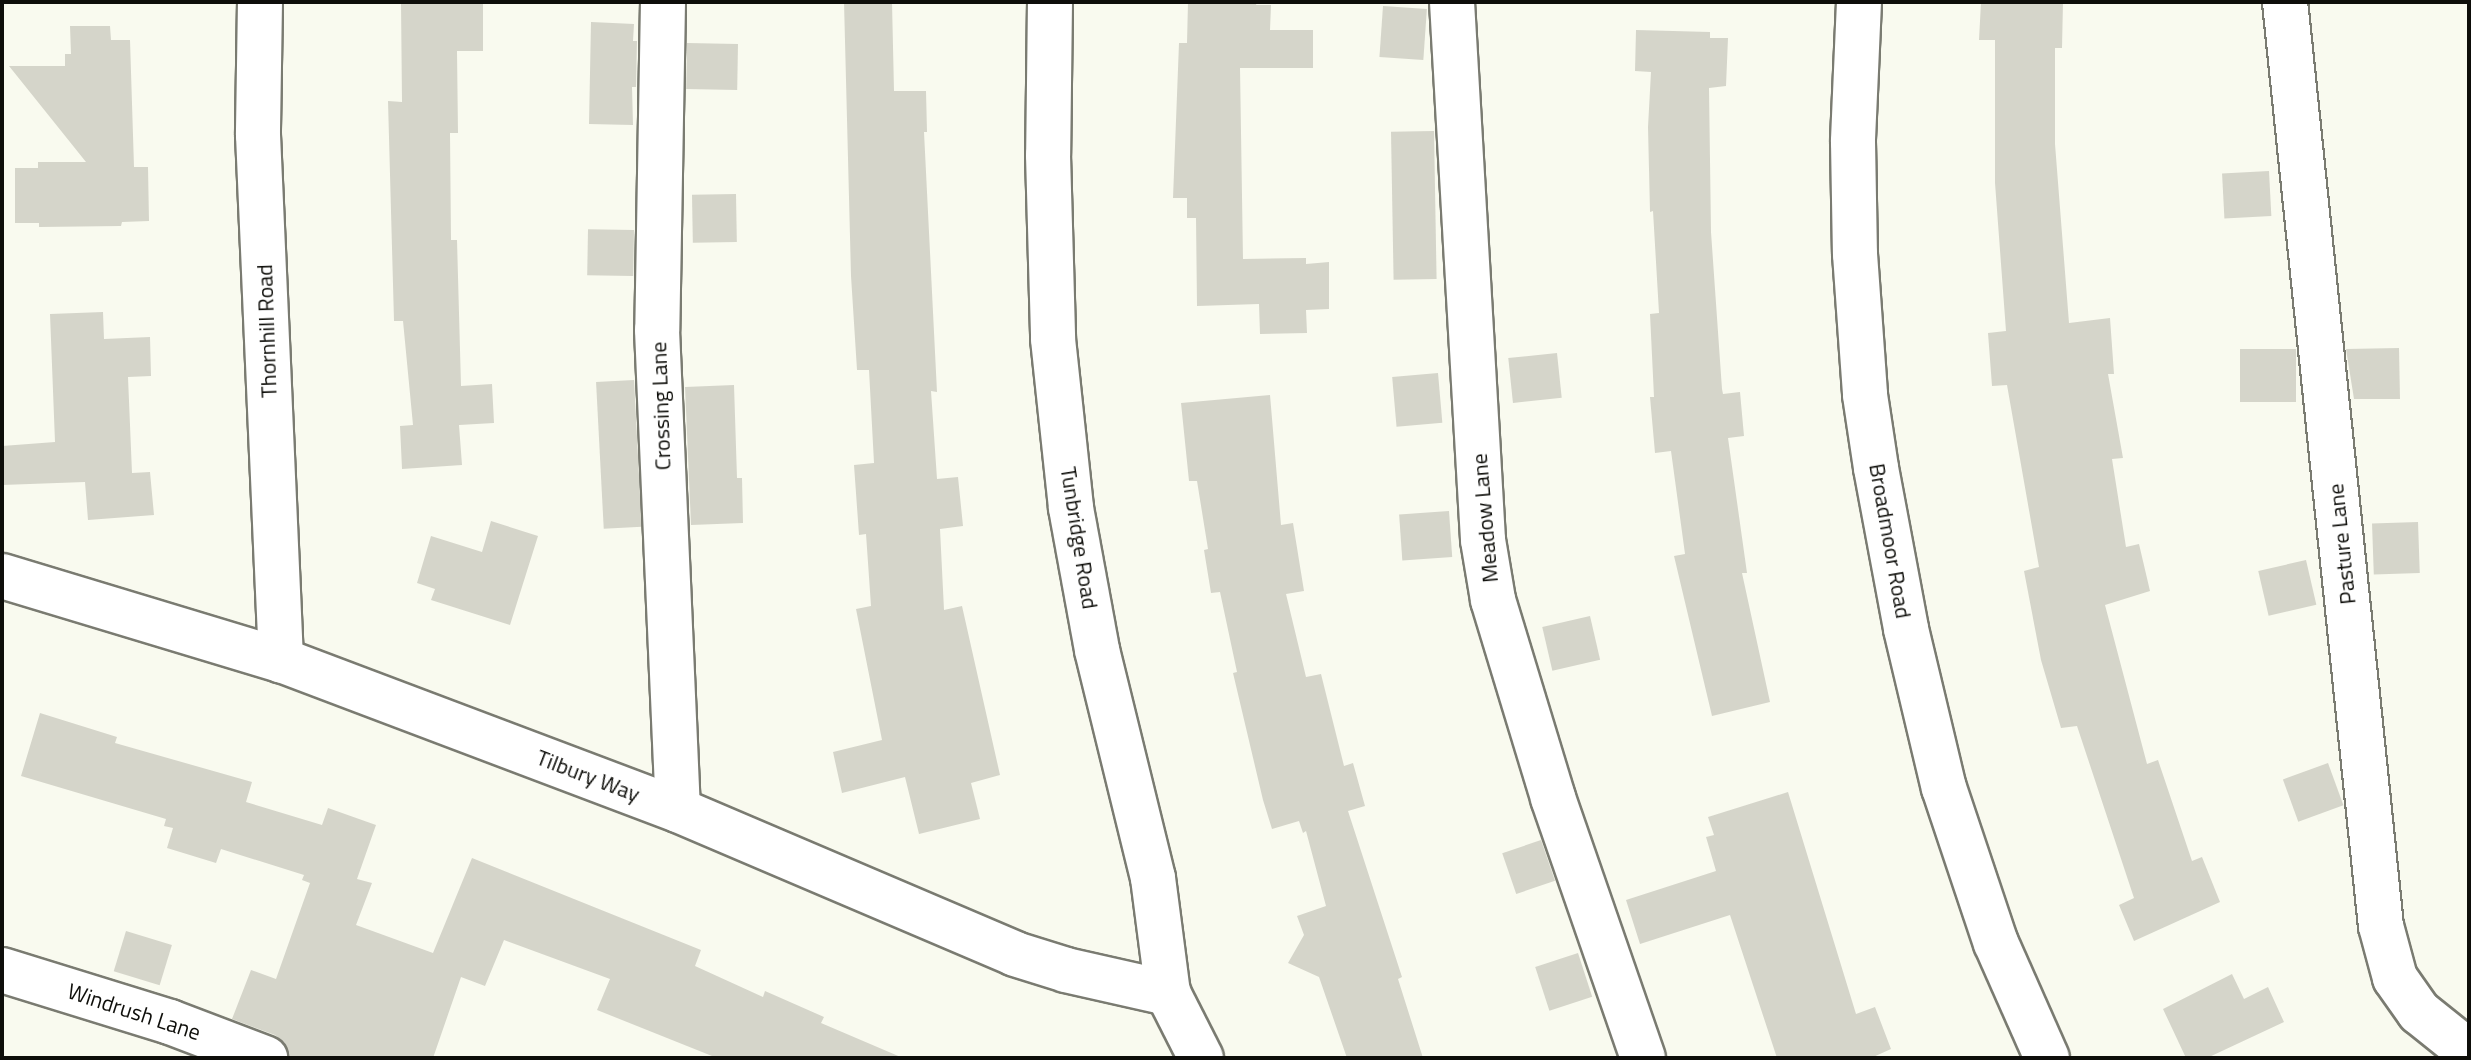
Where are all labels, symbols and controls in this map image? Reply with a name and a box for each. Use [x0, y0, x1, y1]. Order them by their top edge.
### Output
street label: Thornhill Road [251, 264, 283, 398]
street label: Crossing Lane [646, 341, 676, 471]
street label: Meadow Lane [1466, 452, 1504, 584]
street label: Broadmoor Road [1863, 461, 1917, 621]
street label: Tunbridge Road [1055, 465, 1103, 611]
street label: Pasture Lane [2323, 482, 2361, 606]
street label: Tilbury Way [533, 744, 643, 808]
street label: Windrush Lane [64, 978, 204, 1046]

